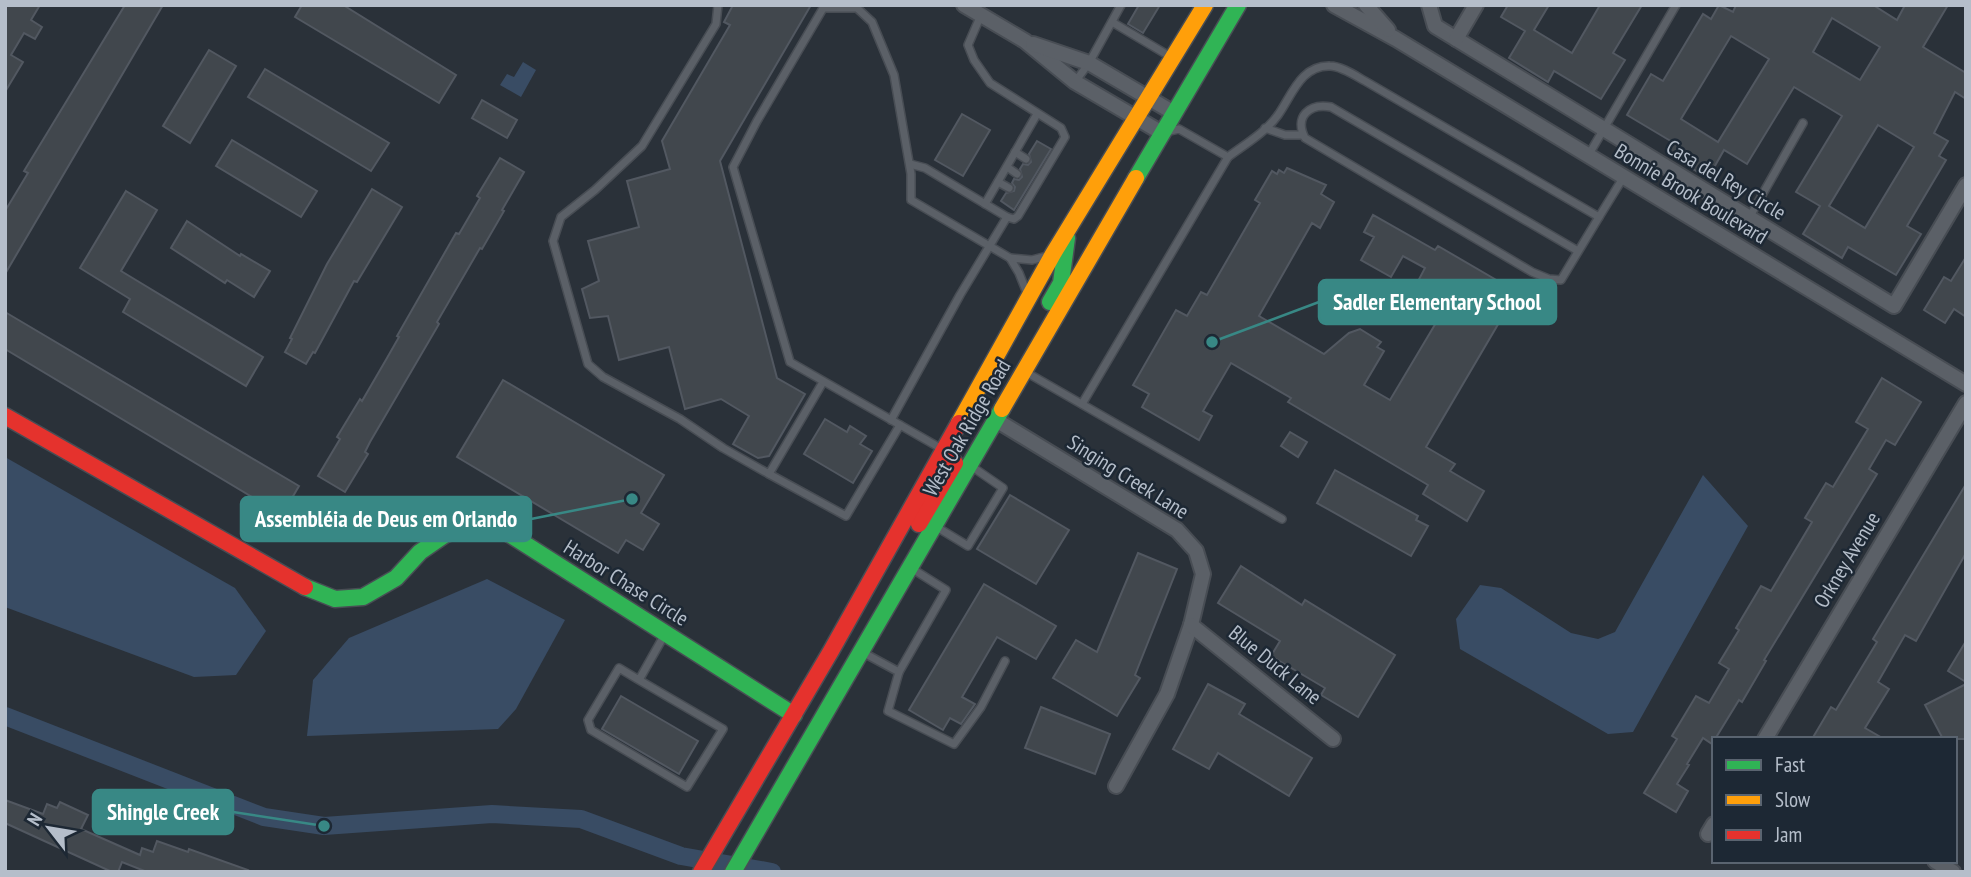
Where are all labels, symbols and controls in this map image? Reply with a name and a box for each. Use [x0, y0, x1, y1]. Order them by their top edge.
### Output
street label: Casa del Rey Circle [1661, 133, 1791, 226]
street label: Bonnie Brook Boulevard [1610, 137, 1773, 250]
callout: Sadler Elementary School [1319, 280, 1556, 324]
text: Sadler Elementary School [1333, 287, 1541, 316]
street label: West Oak Ridge Road [917, 355, 1017, 501]
street label: Singing Creek Lane [1062, 429, 1194, 525]
callout: Assembléia de Deus em Orlando [241, 497, 531, 541]
text: Assembléia de Deus em Orlando [254, 504, 517, 533]
street label: Orkney Avenue [1807, 507, 1886, 613]
street label: Harbor Chase Circle [559, 533, 694, 632]
street label: Blue Duck Lane [1224, 619, 1327, 710]
legend [1712, 737, 1957, 863]
text: Fast [1775, 751, 1805, 778]
text: Slow [1775, 786, 1811, 813]
callout: Shingle Creek [93, 790, 233, 834]
north arrow [14, 793, 84, 863]
text: Shingle Creek [107, 797, 220, 826]
text: N [21, 809, 47, 830]
text: Jam [1774, 821, 1802, 848]

